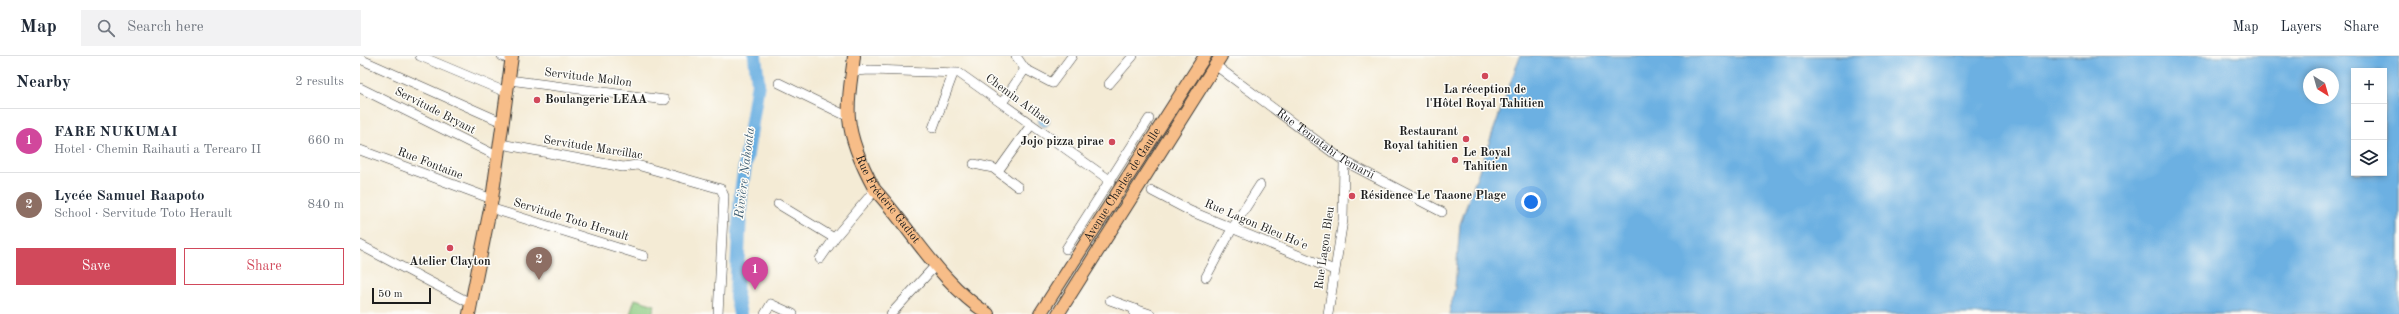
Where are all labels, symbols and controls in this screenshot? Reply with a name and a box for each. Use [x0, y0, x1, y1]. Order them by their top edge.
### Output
search box [81, 10, 361, 46]
icon: search [95, 17, 117, 39]
text: Map [20, 18, 57, 37]
text: Search here [127, 20, 204, 35]
text: Map [2233, 20, 2259, 34]
text: Layers [2281, 20, 2322, 34]
text: Share [2344, 20, 2379, 34]
street label: Servitude Mollon [544, 67, 633, 89]
north arrow [2303, 68, 2339, 104]
map controls [2351, 68, 2387, 176]
button: + [2351, 68, 2387, 104]
marker: La réception de l'Hôtel Royal Tahitien [1480, 71, 1490, 81]
street label: Chemin Atihao [983, 72, 1053, 128]
text: Nearby [16, 74, 71, 91]
text: 2 results [295, 75, 344, 88]
place label: La réception de l'Hôtel Royal Tahitien [1426, 84, 1544, 110]
street label: Servitude Bryant [393, 85, 477, 137]
place label: Boulangerie LEAA [545, 94, 647, 106]
marker: Boulangerie LEAA [532, 95, 542, 105]
button: − [2351, 104, 2387, 140]
street label: Rue Tematahi Temarii [1274, 107, 1376, 182]
text: FARE NUKUMAI [54, 125, 178, 140]
water label: Rivière Nahoata [733, 126, 757, 220]
street label: Avenue Charles de Gaulle [1082, 126, 1163, 244]
place label: Restaurant Royal tahitien [1383, 126, 1459, 152]
text: 1 [25, 134, 33, 147]
text: 660 m [307, 134, 344, 147]
street label: Servitude Marcillac [543, 134, 643, 162]
marker: Restaurant Royal tahitien [1461, 134, 1471, 144]
place label: Jojo pizza pirae [1021, 136, 1104, 148]
marker: Jojo pizza pirae [1107, 137, 1117, 147]
button: layers [2351, 140, 2387, 176]
text: Hotel · Chemin Raihauti a Terearo II [54, 143, 261, 156]
street label: Rue Fontaine [396, 146, 465, 182]
place label: Le Royal Tahitien [1463, 147, 1511, 173]
street label: Rue Frédéric Gadiot [853, 153, 922, 246]
marker: Le Royal Tahitien [1450, 155, 1460, 165]
text: Lycée Samuel Raapoto [54, 189, 205, 204]
place label: Résidence Le Taaone Plage [1360, 190, 1506, 202]
marker: Résidence Le Taaone Plage [1347, 191, 1357, 201]
your location [1521, 192, 1541, 212]
street label: Servitude Toto Herault [512, 197, 630, 243]
text: 2 [25, 198, 33, 211]
text: 840 m [307, 198, 344, 211]
street label: Rue Lagon Bleu Ho'e [1203, 198, 1310, 252]
street label: Rue Lagon Bleu [1313, 205, 1337, 290]
text: School · Servitude Toto Herault [54, 207, 232, 220]
marker: Atelier Clayton [445, 243, 455, 253]
pin: 2 [526, 247, 552, 280]
button: Save [16, 248, 176, 285]
button: Share [184, 248, 344, 285]
place label: Atelier Clayton [409, 256, 491, 268]
pin: 1 [742, 257, 768, 290]
scale bar [372, 286, 431, 305]
text: 50 m [378, 289, 403, 300]

